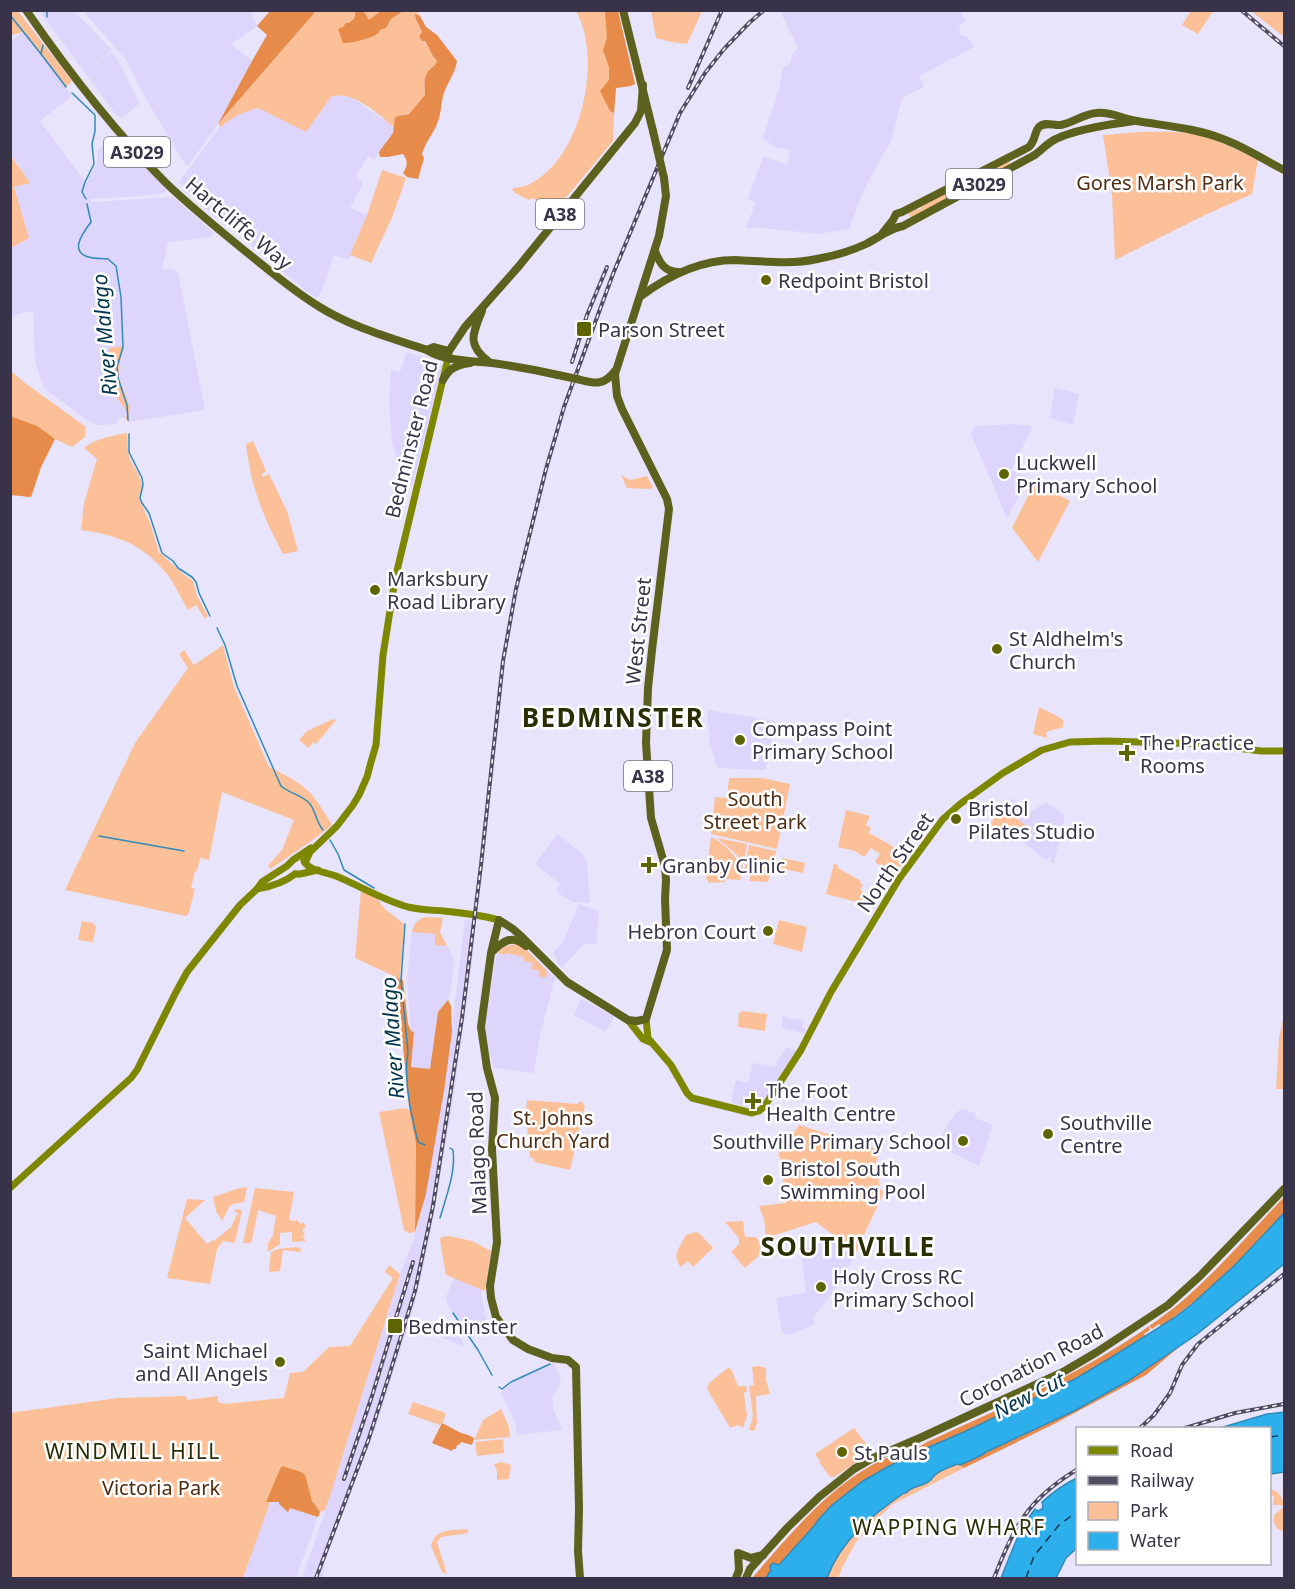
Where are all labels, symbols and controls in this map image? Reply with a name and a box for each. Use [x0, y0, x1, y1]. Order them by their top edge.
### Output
road number: A3029 [104, 137, 170, 167]
road number: A3029 [946, 169, 1012, 199]
park label: Gores Marsh Park [1076, 169, 1244, 196]
street label: Hartcliffe Way [180, 170, 299, 276]
road number: A38 [536, 199, 584, 229]
place label: Redpoint Bristol [778, 267, 929, 294]
water label: River Malago [85, 273, 123, 397]
marker: Redpoint Bristol [759, 273, 773, 287]
place label: Parson Street [598, 316, 725, 343]
marker: Parson Street [575, 320, 593, 338]
street label: Bedminster Road [378, 357, 444, 521]
place label: Luckwell Primary School [1016, 449, 1157, 499]
marker: Luckwell Primary School [997, 467, 1011, 481]
place label: Marksbury Road Library [387, 565, 507, 615]
street label: West Street [619, 576, 657, 686]
marker: Marksbury Road Library [368, 583, 382, 597]
place label: St Aldhelm's Church [1009, 625, 1123, 675]
marker: St Aldhelm's Church [990, 642, 1004, 656]
district label: BEDMINSTER [522, 699, 704, 735]
place label: Compass Point Primary School [752, 715, 893, 765]
place label: The Practice Rooms [1140, 729, 1254, 779]
marker: Compass Point Primary School [733, 733, 747, 747]
marker: The Practice Rooms [1118, 744, 1136, 762]
road number: A38 [624, 761, 672, 791]
park label: South Street Park [703, 785, 807, 835]
place label: Bristol Pilates Studio [968, 795, 1095, 845]
street label: North Street [851, 807, 939, 917]
marker: Bristol Pilates Studio [949, 812, 963, 826]
place label: Granby Clinic [662, 852, 785, 879]
marker: Granby Clinic [640, 856, 658, 874]
place label: Hebron Court [628, 918, 756, 945]
marker: Hebron Court [761, 924, 775, 938]
water label: River Malago [374, 976, 410, 1100]
place label: The Foot Health Centre [766, 1077, 896, 1127]
street label: Malago Road [461, 1091, 493, 1215]
marker: The Foot Health Centre [744, 1092, 762, 1110]
park label: St. Johns Church Yard [496, 1104, 610, 1154]
place label: Southville Centre [1060, 1109, 1152, 1159]
marker: Southville Centre [1041, 1127, 1055, 1141]
place label: Southville Primary School [712, 1128, 951, 1155]
marker: Southville Primary School [956, 1134, 970, 1148]
place label: Bristol South Swimming Pool [780, 1155, 926, 1205]
marker: Bristol South Swimming Pool [761, 1173, 775, 1187]
district label: SOUTHVILLE [760, 1228, 936, 1264]
place label: Holy Cross RC Primary School [833, 1263, 974, 1313]
marker: Holy Cross RC Primary School [814, 1280, 828, 1294]
place label: Bedminster [408, 1313, 517, 1340]
marker: Bedminster [386, 1317, 404, 1335]
street label: Coronation Road [954, 1317, 1108, 1413]
place label: Saint Michael and All Angels [135, 1337, 268, 1387]
marker: Saint Michael and All Angels [273, 1355, 287, 1369]
water label: New Cut [988, 1365, 1071, 1425]
legend [1076, 1427, 1271, 1565]
district label: WINDMILL HILL [45, 1437, 221, 1465]
text: Road [1130, 1438, 1173, 1462]
place label: St Pauls [854, 1439, 928, 1466]
marker: St Pauls [835, 1445, 849, 1459]
text: Railway [1130, 1468, 1195, 1492]
park label: Victoria Park [102, 1474, 220, 1501]
text: Park [1130, 1498, 1168, 1522]
district label: WAPPING WHARF [852, 1513, 1046, 1541]
text: Water [1130, 1528, 1181, 1552]

